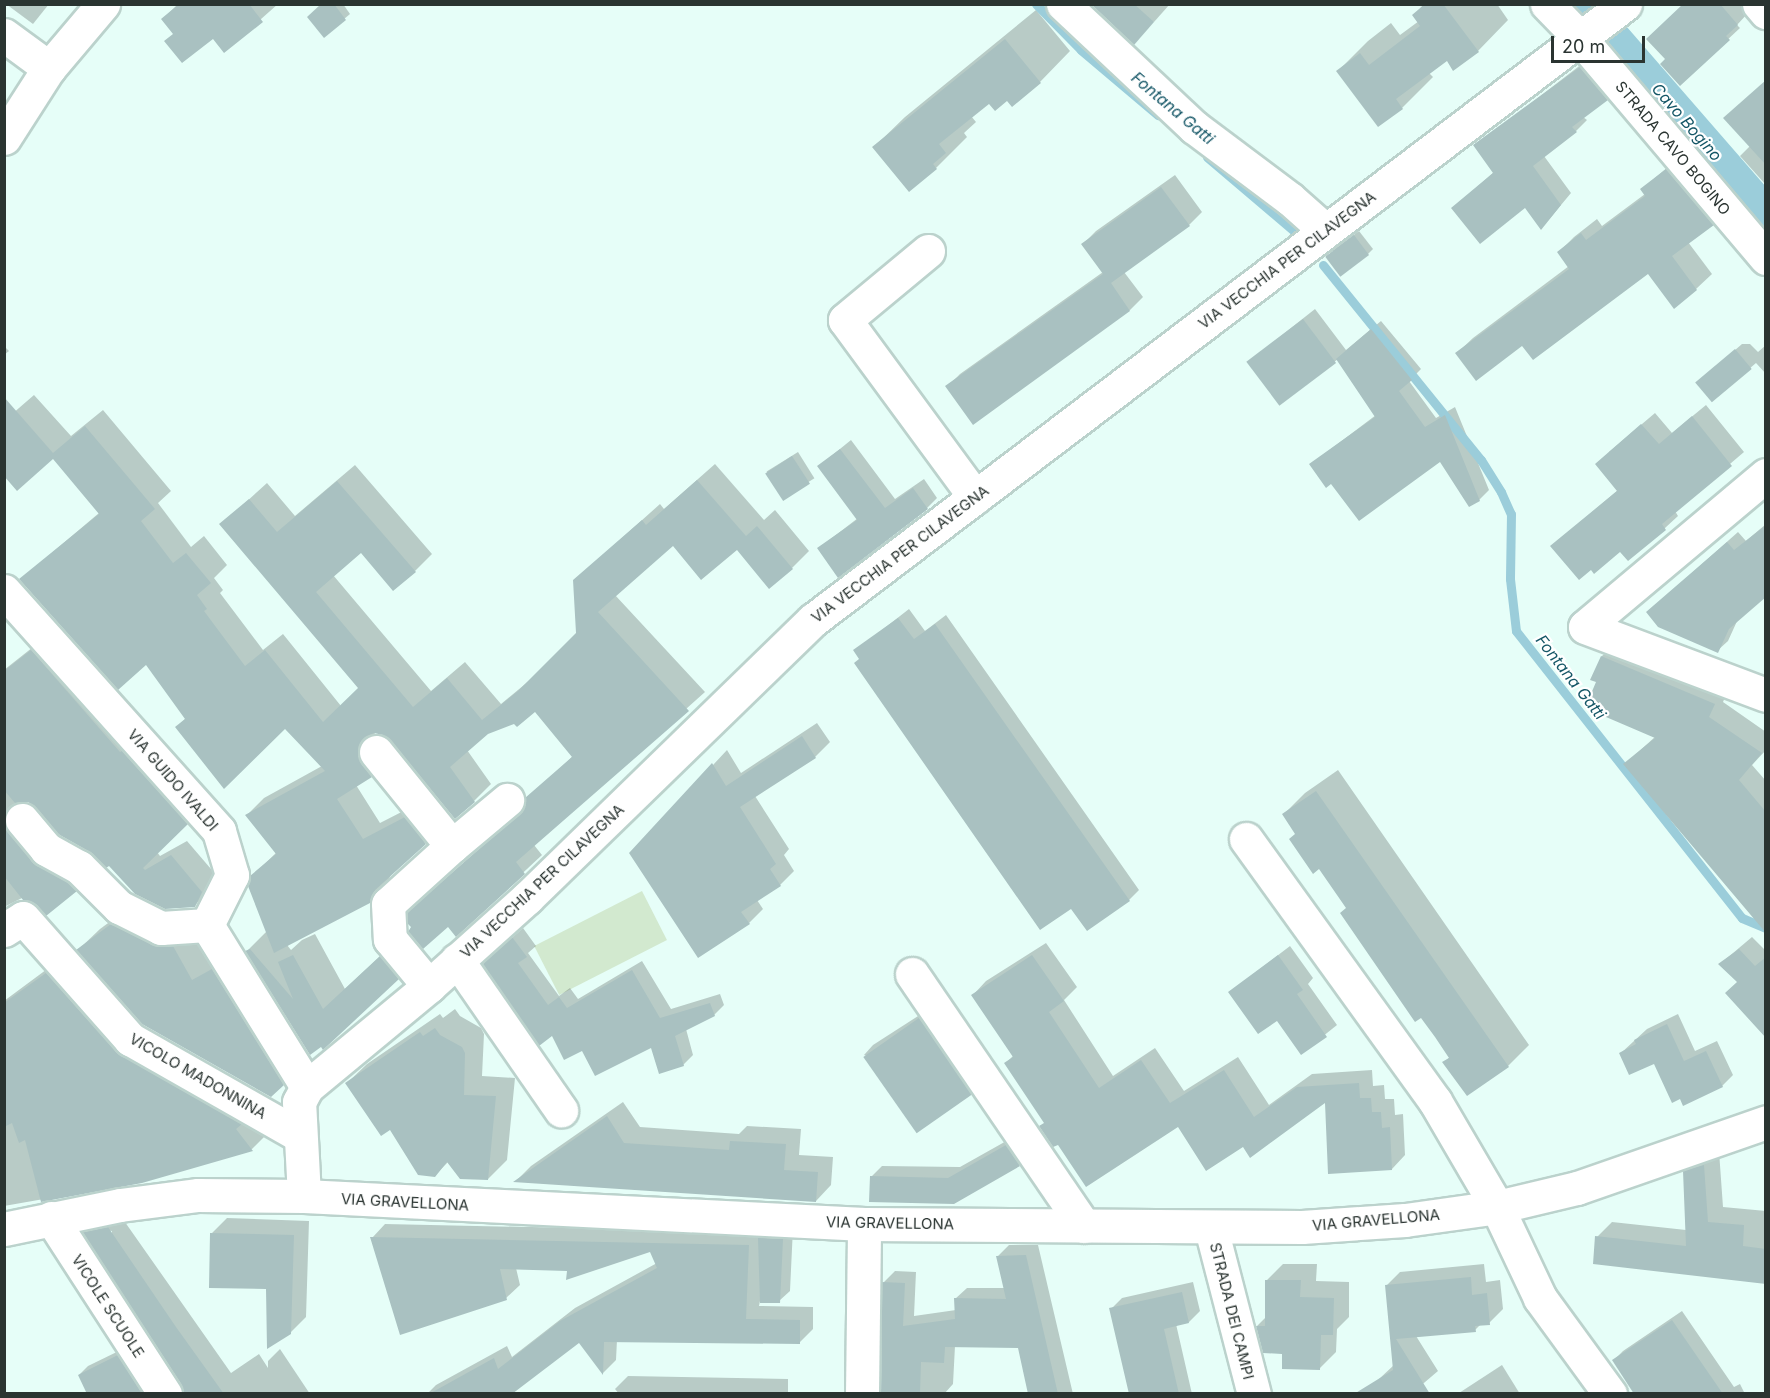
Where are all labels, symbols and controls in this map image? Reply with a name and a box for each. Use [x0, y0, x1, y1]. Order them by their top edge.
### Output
scale bar [1554, 24, 1648, 62]
text: 20 m [1562, 36, 1605, 57]
water label: Fontana Gatti [1128, 68, 1218, 148]
street label: STRADA CAVO BOGINO [1612, 77, 1734, 219]
water label: Cavo Bogino [1648, 79, 1726, 165]
street label: VIA VECCHIA PER CILAVEGNA [1195, 187, 1379, 333]
street label: VIA VECCHIA PER CILAVEGNA [808, 481, 992, 627]
water label: Fontana Gatti [1532, 631, 1610, 723]
street label: VIA GUIDO IVALDI [124, 725, 222, 835]
street label: VIA VECCHIA PER CILAVEGNA [456, 800, 628, 962]
street label: VICOLO MADONNINA [126, 1029, 270, 1123]
street label: VIA GRAVELLONA [341, 1190, 469, 1214]
street label: VIA GRAVELLONA [1311, 1205, 1441, 1235]
street label: VIA GRAVELLONA [826, 1213, 954, 1233]
street label: STRADA DEI CAMPI [1206, 1241, 1258, 1381]
street label: VICOLE SCUOLE [68, 1251, 148, 1361]

